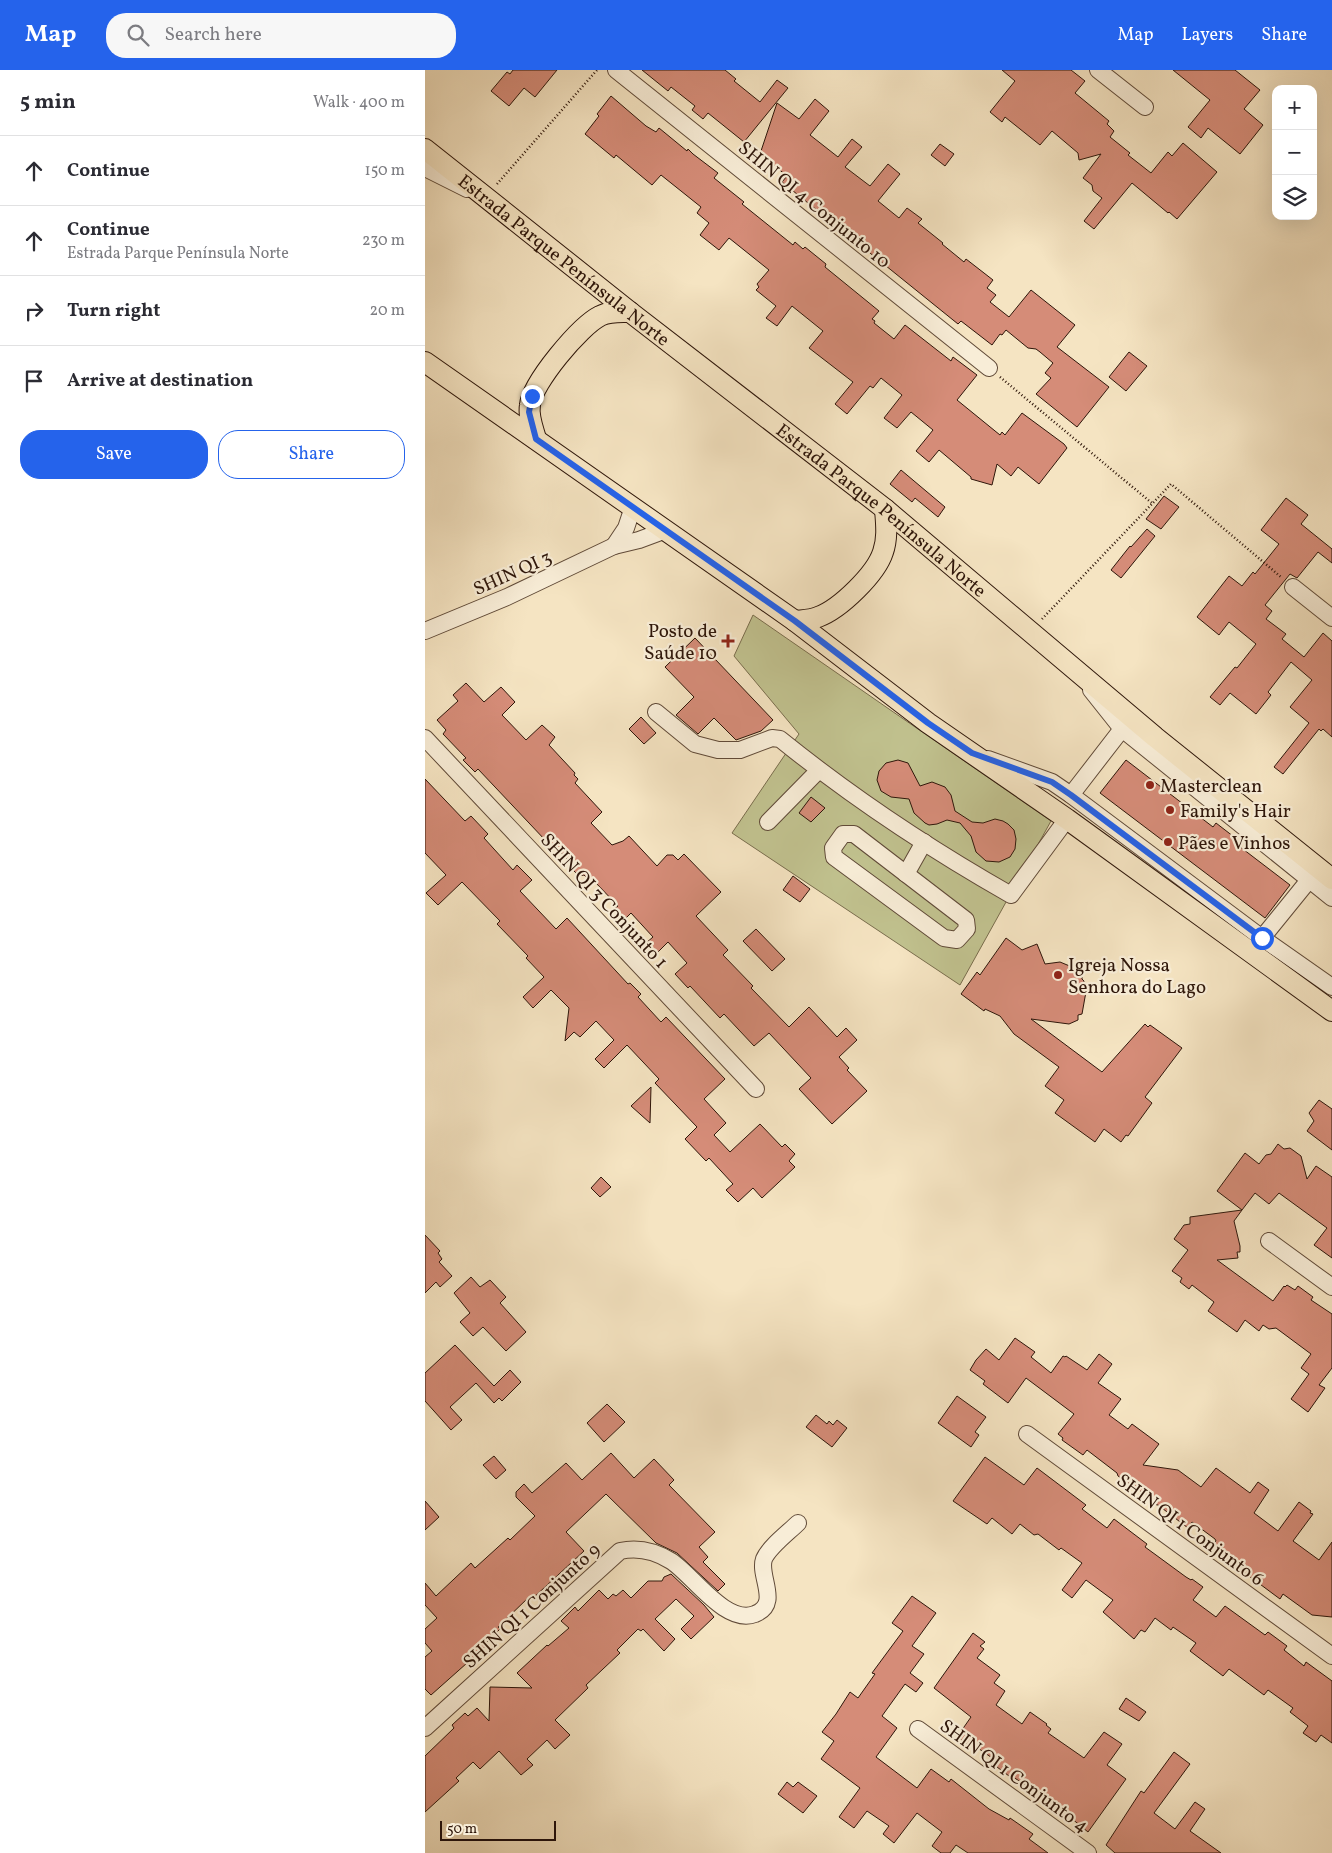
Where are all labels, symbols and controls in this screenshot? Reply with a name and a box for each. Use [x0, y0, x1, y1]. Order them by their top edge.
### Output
search box [106, 13, 456, 58]
text: Map [25, 18, 76, 52]
icon: search [124, 21, 152, 49]
text: Search here [164, 22, 262, 48]
text: Map [1117, 23, 1153, 48]
text: Layers [1181, 23, 1233, 48]
text: Share [1261, 23, 1307, 48]
map controls [1272, 85, 1317, 220]
button: + [1272, 85, 1317, 130]
text: 5 min [20, 88, 76, 117]
text: Walk · 400 m [313, 92, 405, 114]
button: − [1272, 130, 1317, 175]
street label: SHIN QI 4 Conjunto 10 [732, 136, 896, 275]
icon: ahead [20, 157, 48, 185]
text: Continue [67, 158, 150, 184]
text: 150 m [364, 160, 405, 182]
street label: Estrada Parque Península Norte [452, 169, 675, 353]
button: layers [1272, 175, 1317, 220]
text: Continue [67, 217, 150, 243]
icon: ahead [20, 227, 48, 255]
text: 230 m [362, 230, 405, 252]
text: Estrada Parque Península Norte [67, 243, 289, 265]
icon: right [20, 297, 48, 325]
text: Turn right [67, 298, 160, 324]
text: 20 m [370, 300, 405, 322]
icon: arrive [20, 367, 48, 395]
text: Arrive at destination [67, 368, 253, 394]
route end [521, 385, 544, 408]
street label: Estrada Parque Península Norte [770, 418, 991, 604]
button: Save [20, 430, 208, 479]
button: Share [218, 430, 405, 479]
street label: SHIN QI 3 [469, 545, 556, 603]
place label: Posto de Saúde 10 [644, 619, 717, 667]
marker: Posto de Saúde 10 [721, 634, 735, 648]
place label: Masterclean [1160, 774, 1262, 800]
marker: Masterclean [1144, 779, 1156, 791]
place label: Family's Hair [1180, 799, 1291, 825]
marker: Family's Hair [1164, 804, 1176, 816]
street label: SHIN QI 3 Conjunto 1 [534, 828, 673, 975]
place label: Pães e Vinhos [1178, 831, 1290, 857]
marker: Pães e Vinhos [1162, 836, 1174, 848]
route start [1251, 927, 1274, 950]
place label: Igreja Nossa Senhora do Lago [1068, 953, 1206, 1001]
marker: Igreja Nossa Senhora do Lago [1052, 969, 1064, 981]
street label: SHIN QI 1 Conjunto 6 [1111, 1468, 1269, 1593]
street label: SHIN QI 1 Conjunto 9 [458, 1538, 607, 1675]
street label: SHIN QI 1 Conjunto 4 [934, 1714, 1093, 1839]
scale bar [440, 1818, 556, 1841]
text: 50 m [447, 1820, 477, 1839]

